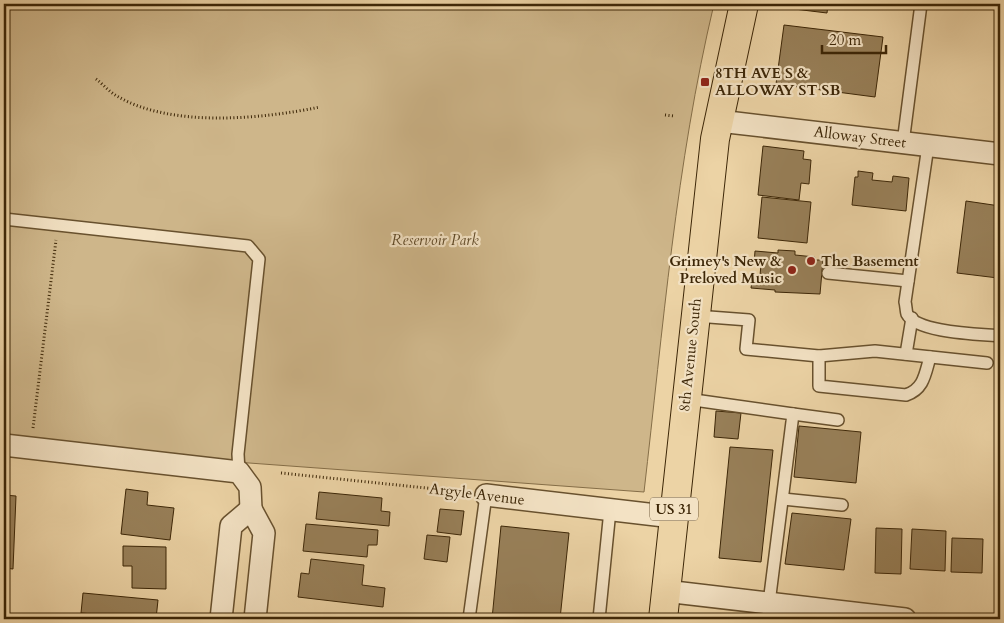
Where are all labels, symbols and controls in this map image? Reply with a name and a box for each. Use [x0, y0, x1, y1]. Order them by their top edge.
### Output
scale bar [822, 22, 885, 54]
text: 20 m [829, 30, 861, 50]
place label: 8TH AVE S & ALLOWAY ST SB [715, 63, 840, 100]
marker: 8TH AVE S & ALLOWAY ST SB [699, 76, 711, 88]
street label: Alloway Street [813, 121, 908, 153]
park label: Reservoir Park [391, 230, 479, 250]
place label: Grimey's New & Preloved Music [669, 251, 782, 288]
place label: The Basement [821, 251, 919, 271]
marker: The Basement [805, 255, 817, 267]
marker: Grimey's New & Preloved Music [786, 264, 798, 276]
street label: 8th Avenue South [674, 296, 706, 413]
street label: Argyle Avenue [428, 478, 526, 510]
road number: US 31 [650, 498, 698, 520]

